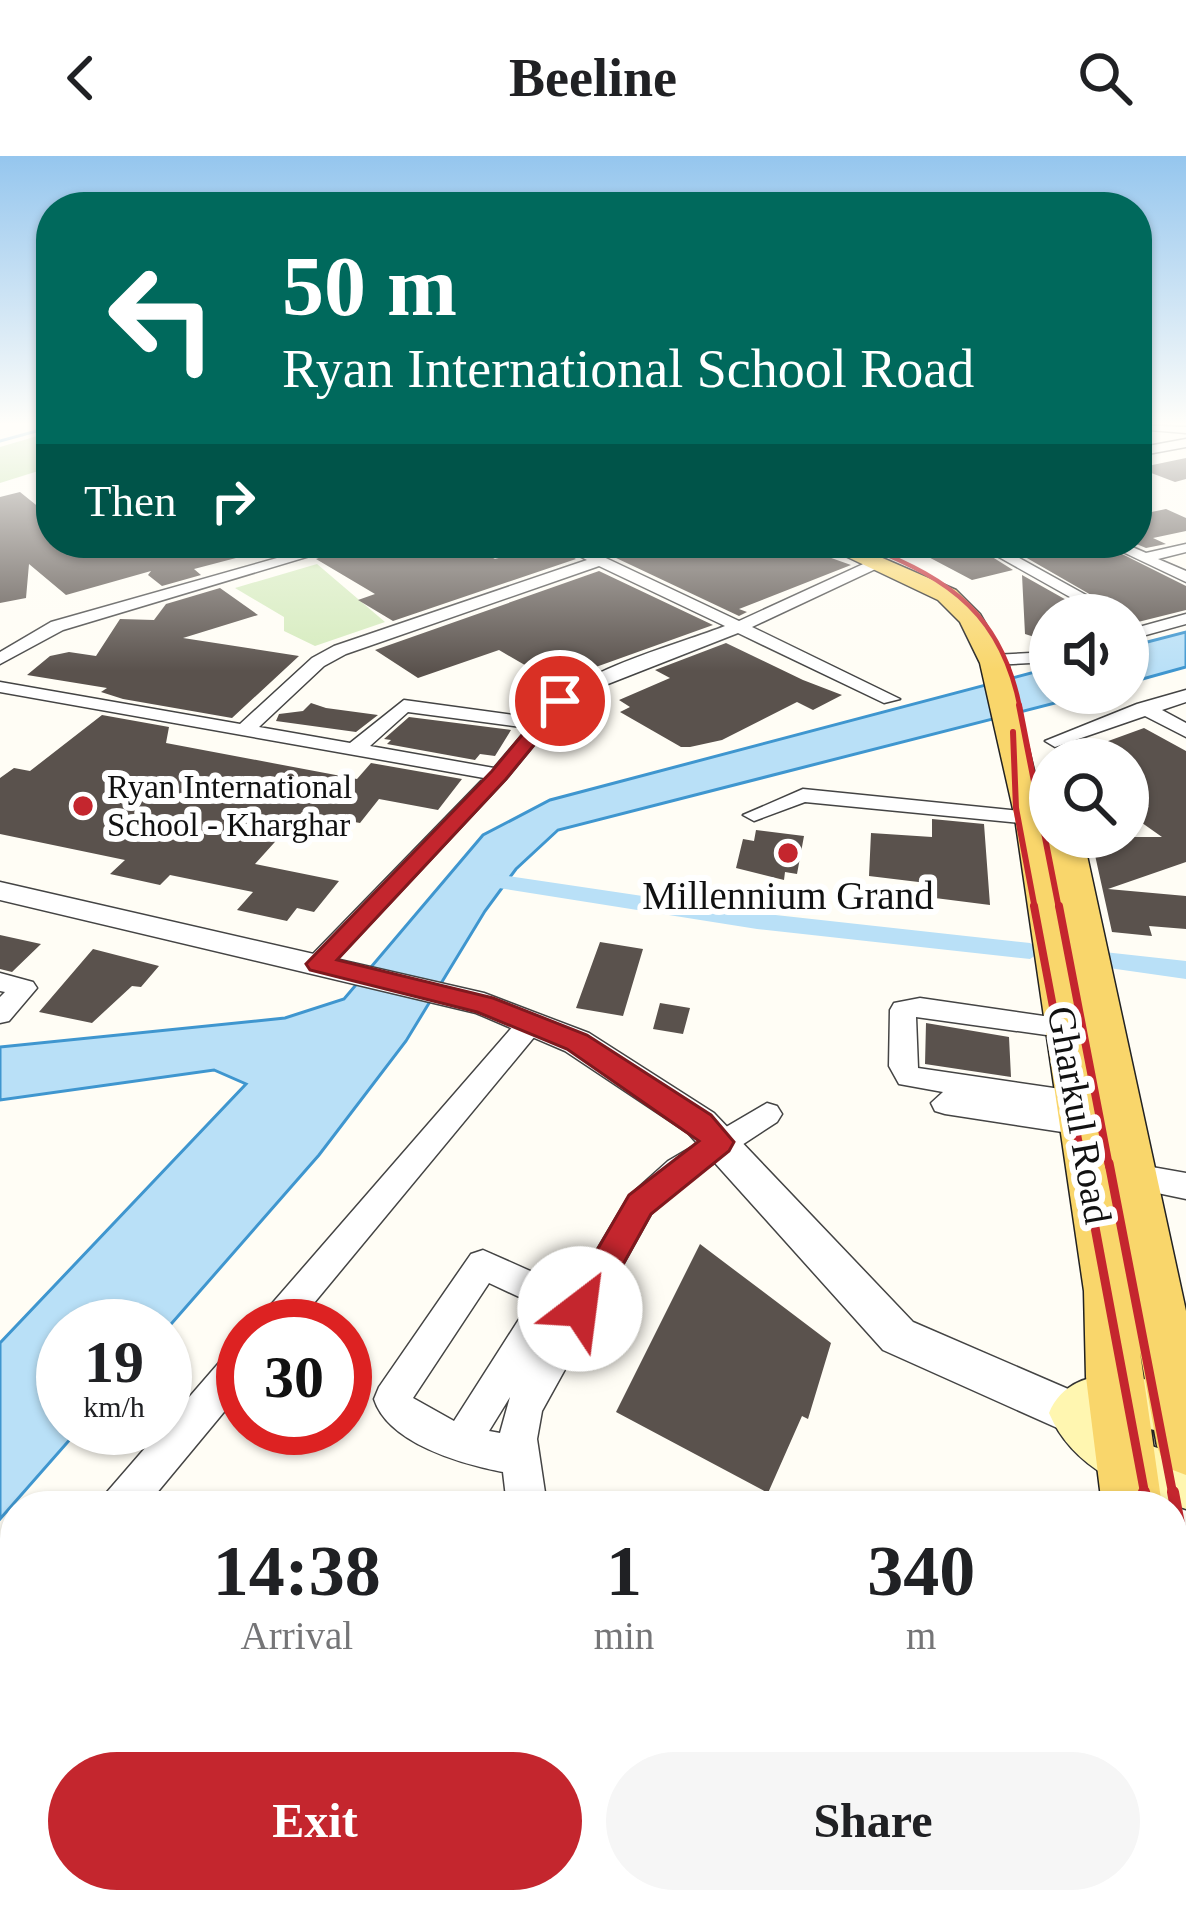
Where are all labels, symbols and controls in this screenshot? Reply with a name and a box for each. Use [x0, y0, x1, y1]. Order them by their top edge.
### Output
icon: back [48, 45, 114, 111]
icon: search [1072, 45, 1138, 111]
text: Beeline [509, 48, 677, 108]
icon: left [84, 240, 240, 396]
text: 50 m [282, 240, 457, 333]
text: Ryan International School Road [282, 339, 974, 399]
icon: right [200, 468, 266, 534]
text: Then [84, 476, 176, 526]
map controls [1029, 594, 1149, 858]
button: sound [1029, 594, 1149, 714]
pin [509, 650, 611, 752]
icon: arrive [527, 668, 593, 734]
button: search [1029, 738, 1149, 858]
place label: Ryan International School - Kharghar [107, 769, 352, 843]
marker: Ryan International School - Kharghar [70, 793, 96, 819]
marker: Millennium Grand [775, 840, 801, 866]
place label: Millennium Grand [642, 874, 934, 917]
street label: Gharkul Road [1040, 1003, 1120, 1227]
position arrow [517, 1246, 643, 1372]
speed limit sign: 30 [216, 1299, 372, 1455]
text: 19 [84, 1329, 144, 1395]
text: km/h [83, 1390, 145, 1423]
text: 14:38 [213, 1531, 381, 1611]
text: 1 [606, 1531, 642, 1611]
text: 340 [867, 1531, 975, 1611]
text: Arrival [241, 1614, 353, 1657]
text: min [594, 1614, 654, 1657]
text: m [906, 1614, 936, 1657]
button: Exit [48, 1752, 582, 1890]
button: Share [606, 1752, 1140, 1890]

